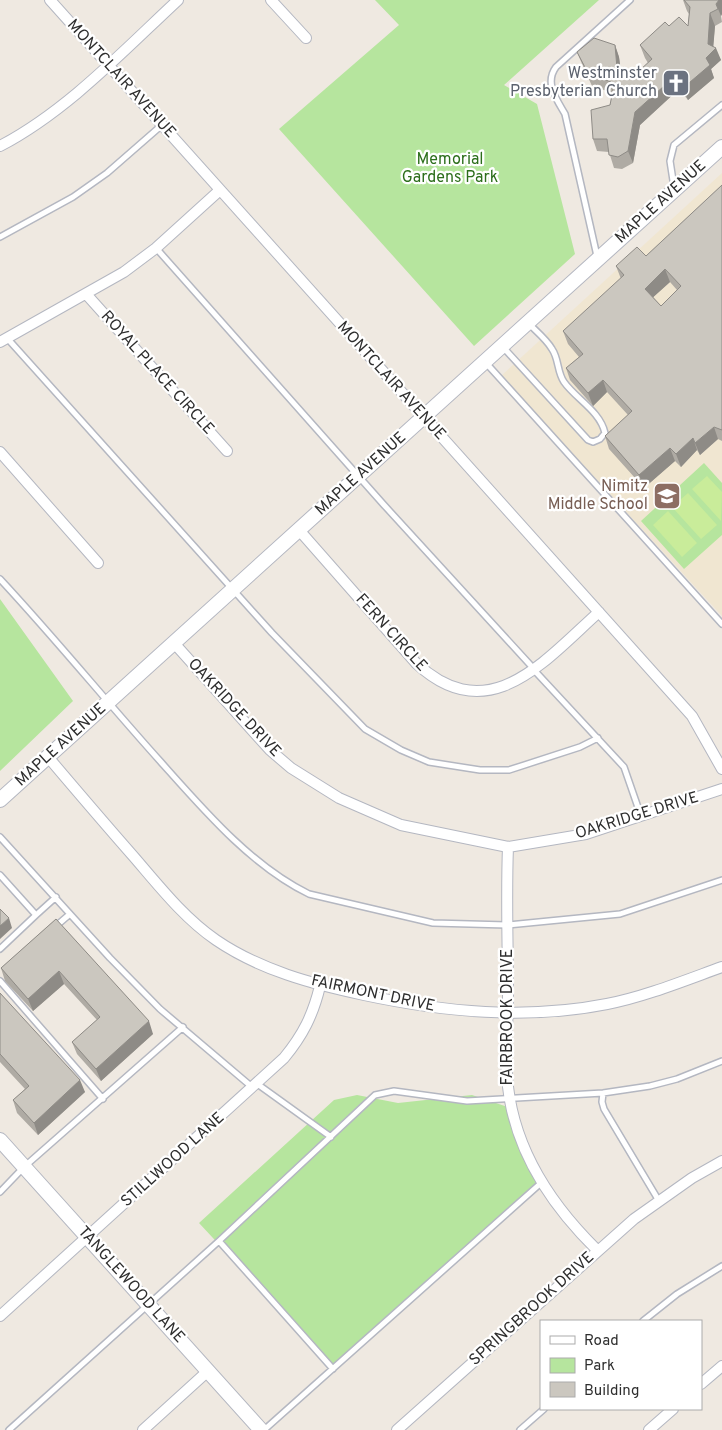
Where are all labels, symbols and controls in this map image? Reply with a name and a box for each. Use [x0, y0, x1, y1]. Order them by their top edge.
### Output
street label: MONTCLAIR AVENUE [62, 15, 180, 143]
place label: Westminster Presbyterian Church [510, 64, 657, 102]
church icon: Westminster Presbyterian Church [661, 68, 691, 98]
park label: Memorial Gardens Park [402, 150, 498, 188]
street label: MAPLE AVENUE [611, 156, 711, 248]
street label: ROYAL PLACE CIRCLE [96, 307, 218, 439]
street label: MONTCLAIR AVENUE [332, 317, 450, 445]
street label: MAPLE AVENUE [311, 428, 411, 520]
place label: Nimitz Middle School [548, 477, 648, 515]
school or university icon: Nimitz Middle School [652, 481, 682, 511]
street label: FERN CIRCLE [351, 590, 431, 676]
street label: OAKRIDGE DRIVE [183, 654, 285, 762]
street label: MAPLE AVENUE [11, 699, 111, 791]
street label: OAKRIDGE DRIVE [573, 788, 701, 844]
street label: FAIRBROOK DRIVE [498, 949, 518, 1085]
street label: FAIRMONT DRIVE [309, 971, 437, 1017]
street label: STILLWOOD LANE [117, 1108, 229, 1212]
street label: TANGLEWOOD LANE [73, 1222, 189, 1348]
street label: SPRINGBROOK DRIVE [465, 1248, 599, 1370]
legend [540, 1320, 702, 1410]
text: Road [584, 1332, 619, 1351]
text: Park [584, 1357, 615, 1376]
text: Building [584, 1382, 639, 1401]

